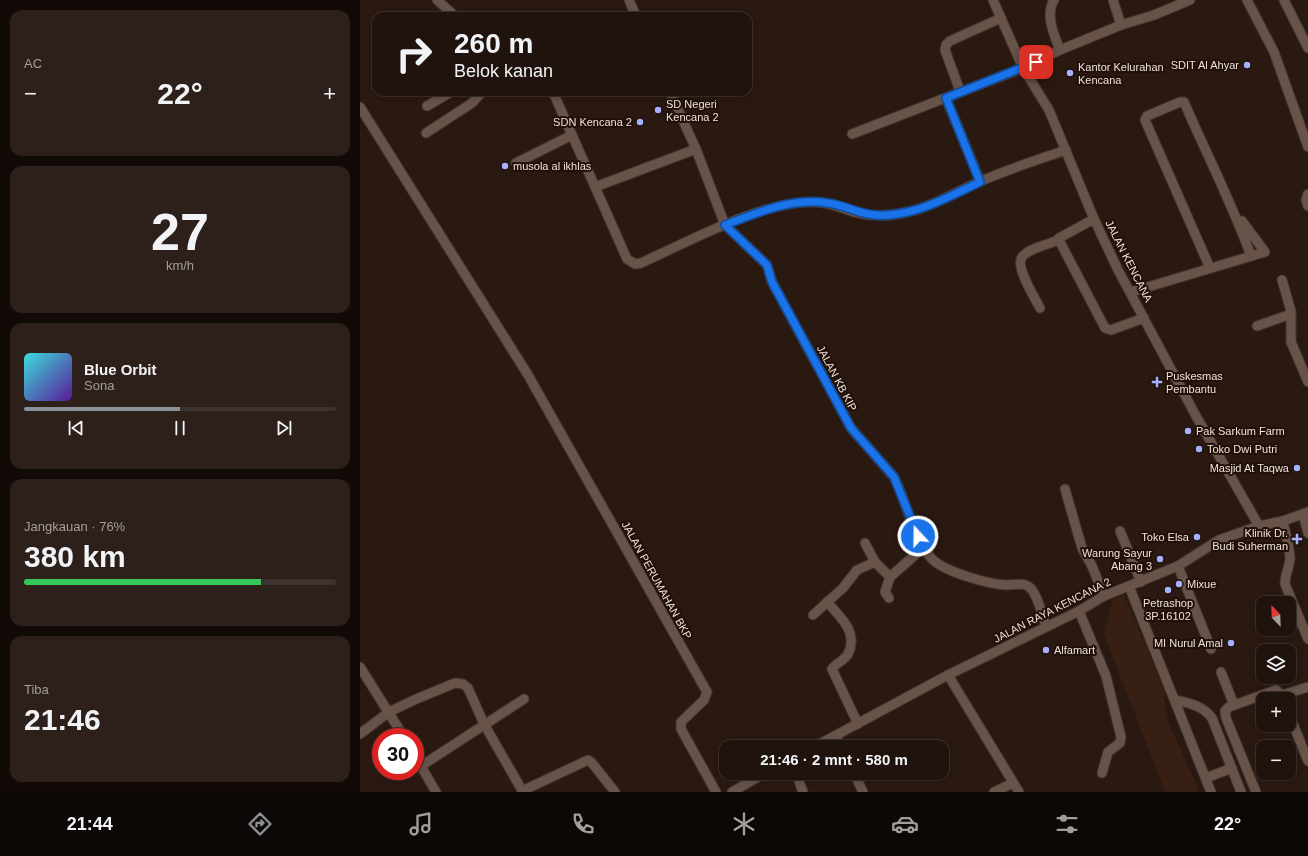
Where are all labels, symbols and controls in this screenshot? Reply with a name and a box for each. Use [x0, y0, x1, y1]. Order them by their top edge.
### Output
icon: right [388, 28, 440, 80]
text: 260 m [454, 28, 533, 59]
pin [1019, 45, 1053, 79]
icon: arrive [1025, 51, 1047, 73]
text: AC [24, 56, 42, 71]
place label: SDIT Al Ahyar [1171, 59, 1239, 71]
marker: SDIT Al Ahyar [1242, 60, 1252, 70]
text: Belok kanan [454, 61, 553, 81]
place label: Kantor Kelurahan Kencana [1078, 61, 1164, 86]
marker: Kantor Kelurahan Kencana [1065, 68, 1075, 78]
text: 22° [157, 77, 203, 110]
text: − [24, 81, 37, 106]
text: + [323, 81, 336, 106]
place label: SD Negeri Kencana 2 [666, 98, 719, 123]
marker: SD Negeri Kencana 2 [653, 105, 663, 115]
place label: SDN Kencana 2 [553, 116, 632, 128]
marker: SDN Kencana 2 [635, 117, 645, 127]
place label: musola al ikhlas [513, 160, 592, 172]
marker: musola al ikhlas [500, 161, 510, 171]
text: 27 [151, 203, 209, 261]
street label: JALAN KENCANA [1103, 218, 1155, 305]
text: km/h [166, 258, 194, 273]
street label: JALAN KB KIP [815, 343, 859, 413]
text: Blue Orbit [84, 361, 157, 378]
place label: Puskesmas Pembantu [1166, 370, 1223, 395]
marker: Puskesmas Pembantu [1151, 376, 1163, 388]
text: Sona [84, 378, 114, 393]
icon: previous [65, 417, 87, 439]
icon: pause [169, 417, 191, 439]
icon: next [273, 417, 295, 439]
place label: Pak Sarkum Farm [1196, 425, 1285, 437]
marker: Pak Sarkum Farm [1183, 426, 1193, 436]
place label: Toko Dwi Putri [1207, 443, 1277, 455]
marker: Toko Dwi Putri [1194, 444, 1204, 454]
place label: Masjid At Taqwa [1210, 462, 1290, 474]
marker: Masjid At Taqwa [1292, 463, 1302, 473]
position arrow [897, 515, 939, 557]
text: Jangkauan · 76% [24, 519, 125, 534]
street label: JALAN PERUMAHAN BKP [620, 519, 694, 641]
place label: Klinik Dr. Budi Suherman [1212, 527, 1288, 552]
place label: Toko Elsa [1141, 531, 1190, 543]
marker: Toko Elsa [1192, 532, 1202, 542]
marker: Klinik Dr. Budi Suherman [1291, 533, 1303, 545]
text: 380 km [24, 540, 126, 573]
place label: Warung Sayur Abang 3 [1082, 547, 1152, 572]
marker: Warung Sayur Abang 3 [1155, 554, 1165, 564]
street label: JALAN RAYA KENCANA 2 [991, 575, 1113, 645]
place label: Mixue [1187, 578, 1216, 590]
marker: Mixue [1174, 579, 1184, 589]
marker: Petrashop 3P.16102 [1163, 585, 1173, 595]
north arrow [1256, 596, 1296, 636]
map controls [1256, 596, 1296, 780]
place label: Petrashop 3P.16102 [1143, 597, 1193, 622]
place label: MI Nurul Amal [1154, 637, 1223, 649]
marker: MI Nurul Amal [1226, 638, 1236, 648]
place label: Alfamart [1054, 644, 1095, 656]
button: layers [1256, 644, 1296, 684]
marker: Alfamart [1041, 645, 1051, 655]
text: Tiba [24, 682, 49, 697]
button: + [1256, 692, 1296, 732]
text: 21:46 [24, 703, 101, 736]
speed limit sign: 30 [372, 728, 424, 780]
button: − [1256, 740, 1296, 780]
text: 21:46 · 2 mnt · 580 m [760, 751, 908, 768]
icon: directions [246, 810, 274, 838]
icon: music [407, 810, 435, 838]
icon: phone [569, 810, 597, 838]
icon: climate [730, 810, 758, 838]
icon: car [891, 810, 919, 838]
icon: filters [1053, 810, 1081, 838]
text: 21:44 [67, 814, 113, 834]
text: 22° [1214, 814, 1241, 834]

